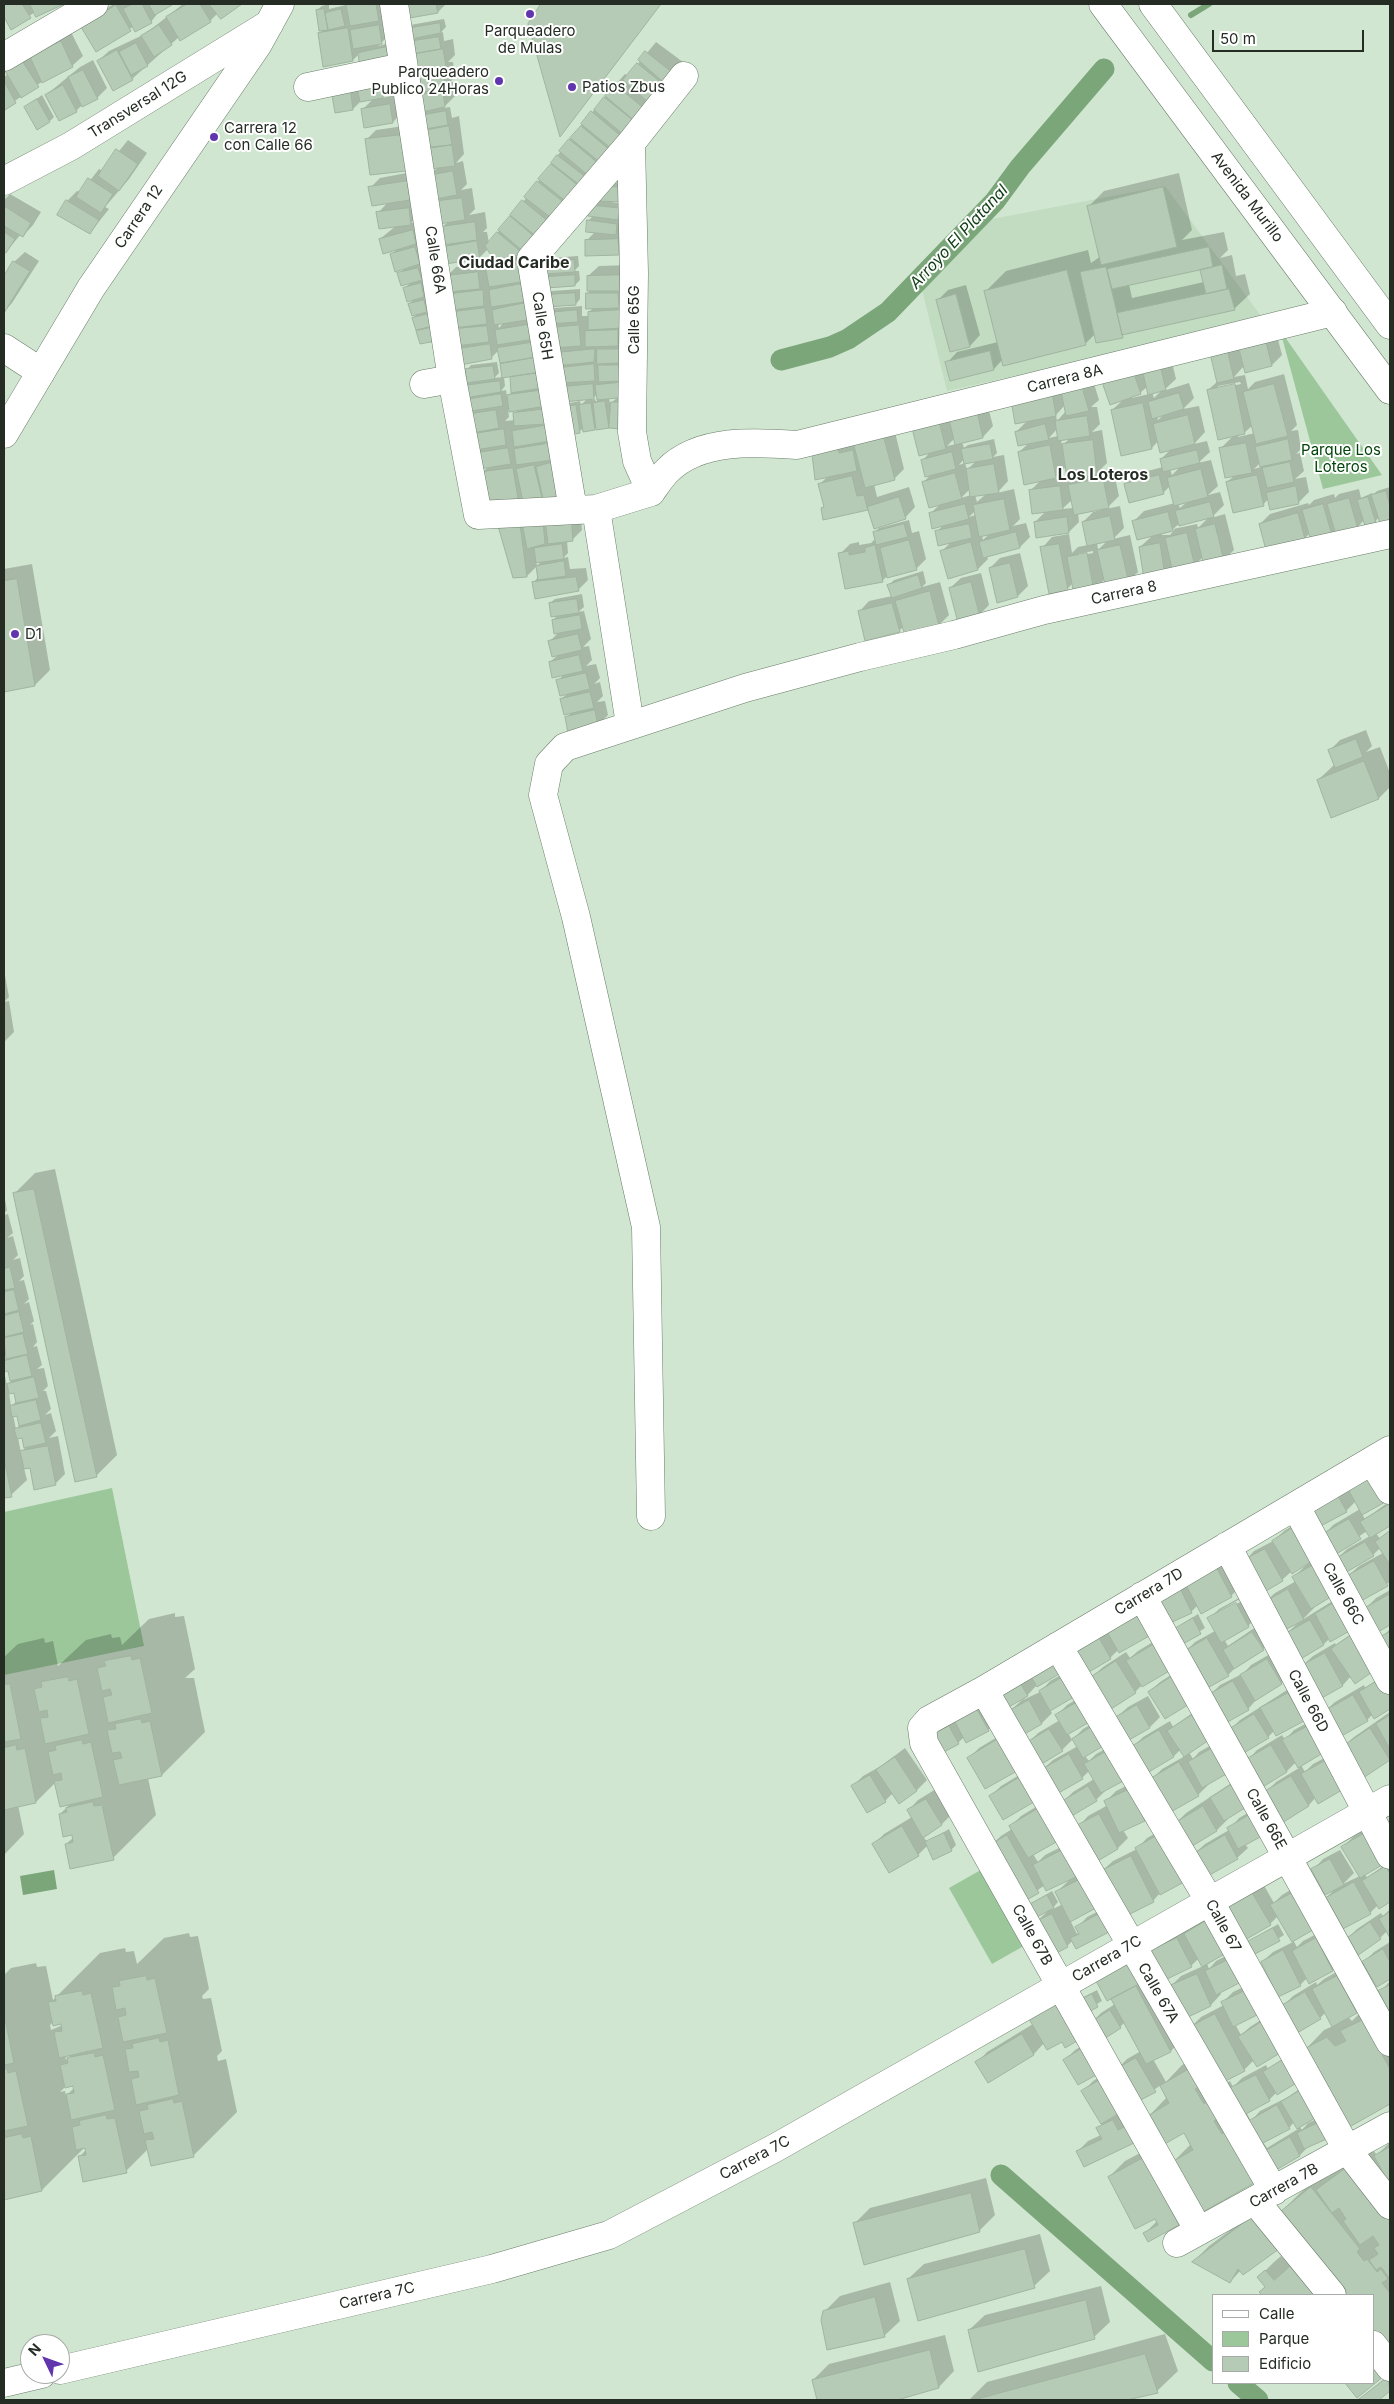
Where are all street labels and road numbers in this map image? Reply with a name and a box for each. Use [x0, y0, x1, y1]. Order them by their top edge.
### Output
street label: Transversal 12G [85, 67, 191, 143]
street label: Avenida Murillo [1207, 148, 1287, 246]
street label: Carrera 12 [111, 182, 167, 252]
street label: Calle 66A [421, 225, 449, 295]
street label: Calle 65G [625, 285, 643, 355]
street label: Calle 65H [528, 290, 556, 362]
street label: Carrera 8A [1025, 361, 1105, 397]
street label: Carrera 8 [1089, 577, 1159, 609]
street label: Calle 66C [1318, 1559, 1368, 1629]
street label: Carrera 7D [1111, 1564, 1187, 1620]
street label: Calle 66D [1284, 1666, 1332, 1736]
street label: Calle 66E [1242, 1785, 1290, 1853]
street label: Calle 67 [1201, 1897, 1245, 1955]
street label: Calle 67B [1008, 1901, 1056, 1969]
street label: Carrera 7C [1069, 1932, 1145, 1986]
street label: Calle 67A [1134, 1960, 1182, 2026]
street label: Carrera 7C [717, 2132, 793, 2184]
street label: Carrera 7B [1246, 2160, 1322, 2212]
street label: Carrera 7C [337, 2279, 417, 2313]

